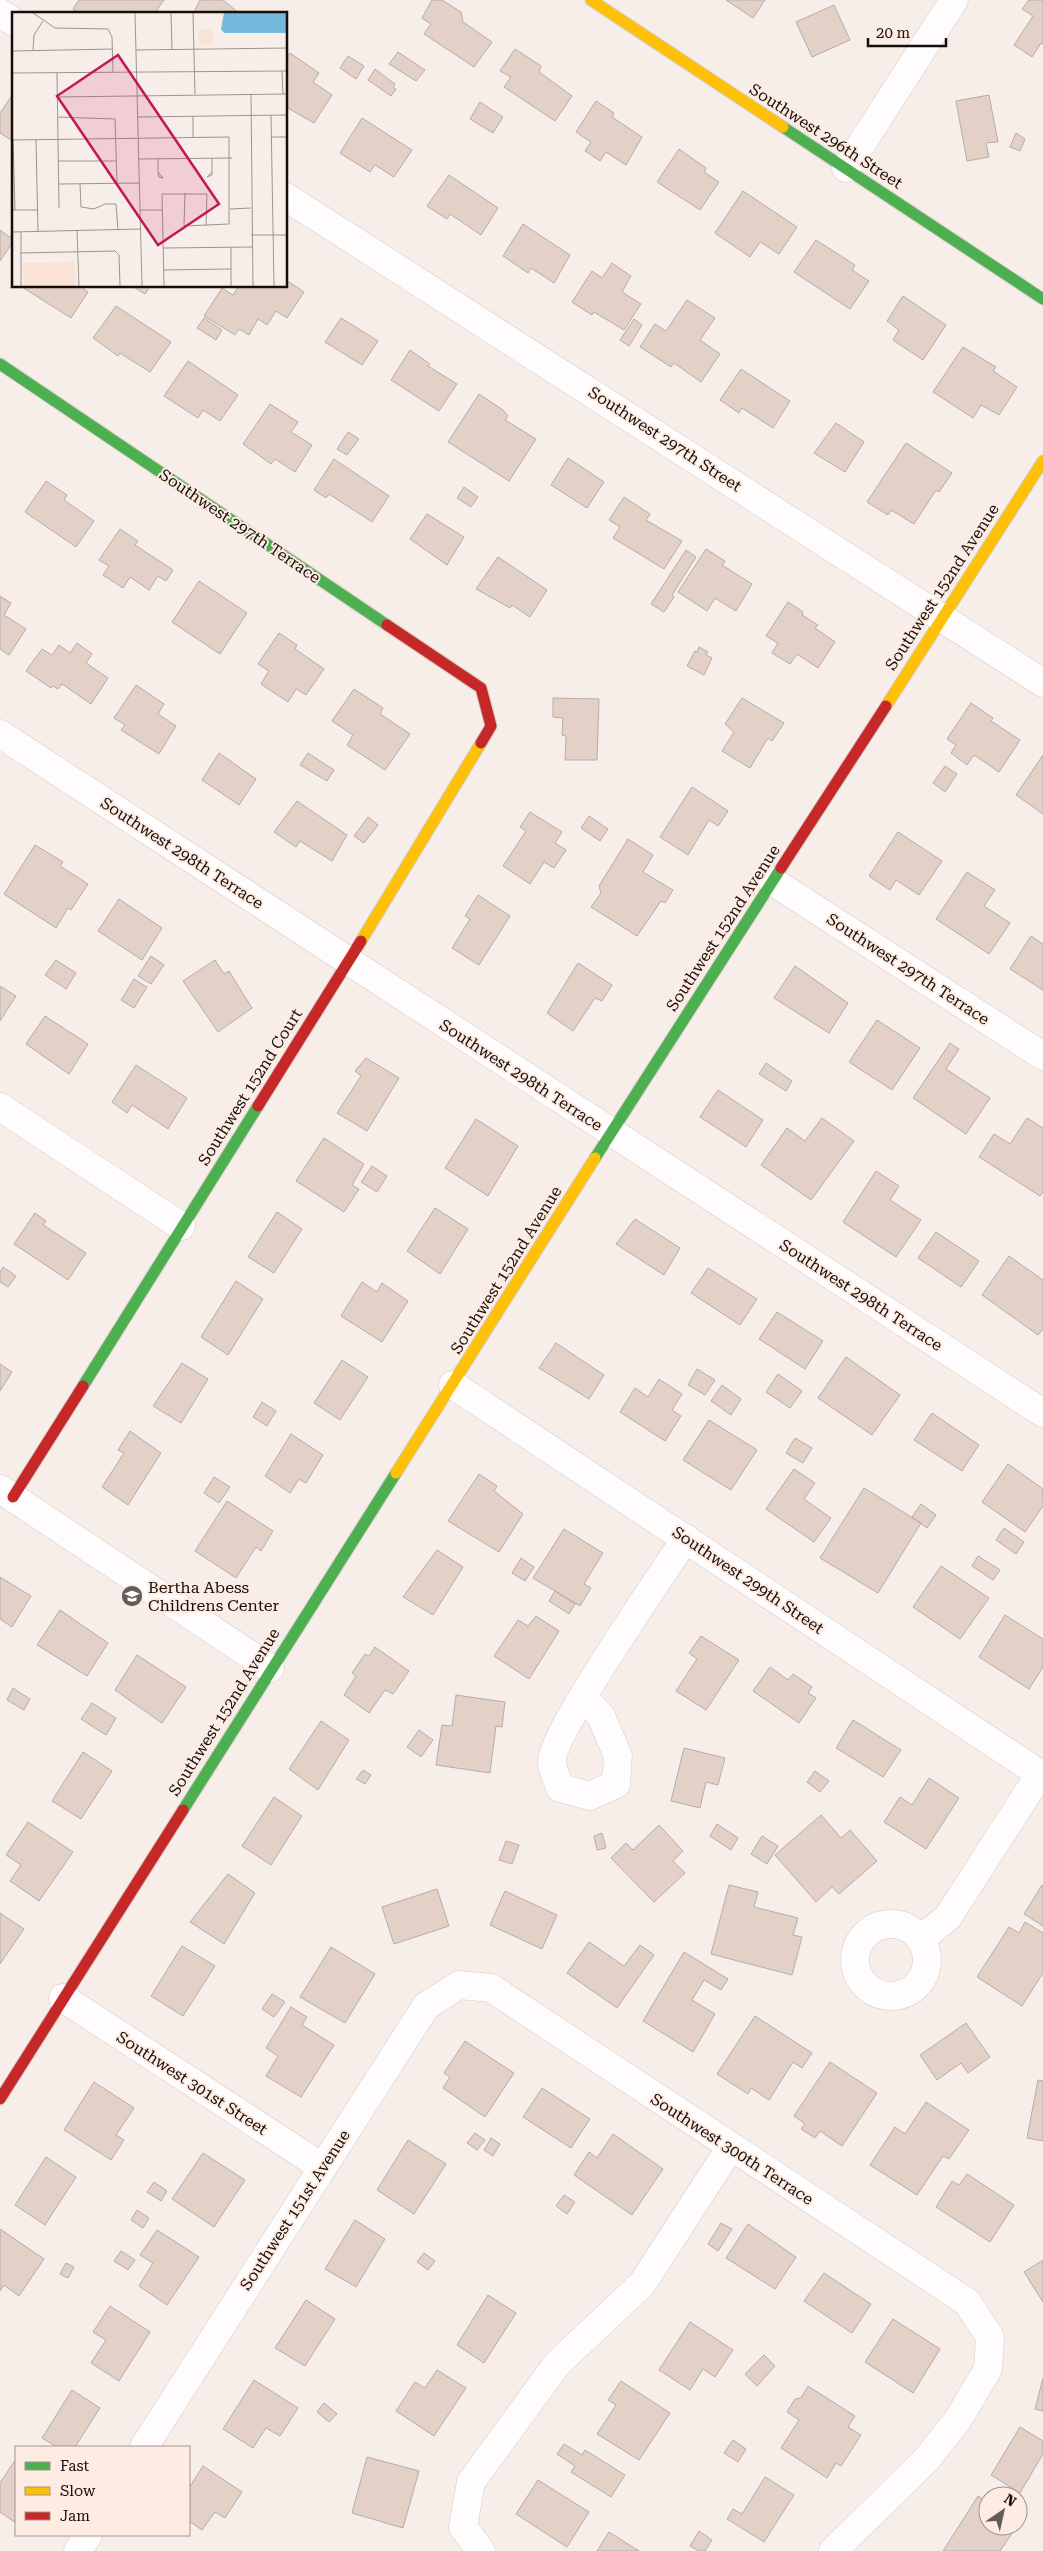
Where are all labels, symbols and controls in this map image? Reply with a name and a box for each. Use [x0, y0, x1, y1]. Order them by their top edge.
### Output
inset map [12, 12, 288, 288]
scale bar [868, 15, 946, 47]
text: 20 m [876, 24, 911, 42]
street label: Southwest 296th Street [746, 79, 906, 193]
street label: Southwest 297th Street [585, 382, 745, 496]
street label: Southwest 297th Terrace [156, 465, 324, 587]
street label: Southwest 152nd Avenue [881, 500, 1003, 674]
street label: Southwest 298th Terrace [97, 793, 267, 913]
street label: Southwest 152nd Avenue [662, 841, 784, 1015]
street label: Southwest 297th Terrace [823, 909, 993, 1029]
street label: Southwest 152nd Court [194, 1005, 306, 1169]
street label: Southwest 298th Terrace [436, 1015, 606, 1135]
street label: Southwest 152nd Avenue [446, 1182, 566, 1357]
street label: Southwest 298th Terrace [776, 1235, 946, 1355]
street label: Southwest 299th Street [669, 1522, 827, 1638]
place label: Bertha Abess Childrens Center [148, 1578, 280, 1615]
school or university icon: Bertha Abess Childrens Center [120, 1584, 144, 1608]
street label: Southwest 152nd Avenue [164, 1624, 284, 1799]
street label: Southwest 301st Street [113, 2027, 271, 2139]
street label: Southwest 300th Terrace [647, 2089, 817, 2209]
street label: Southwest 151st Avenue [236, 2126, 354, 2294]
legend [15, 2446, 190, 2536]
text: Fast [60, 2457, 90, 2475]
text: Slow [60, 2482, 96, 2500]
north arrow [978, 2486, 1028, 2536]
text: N [1001, 2491, 1019, 2510]
text: Jam [60, 2507, 90, 2525]

